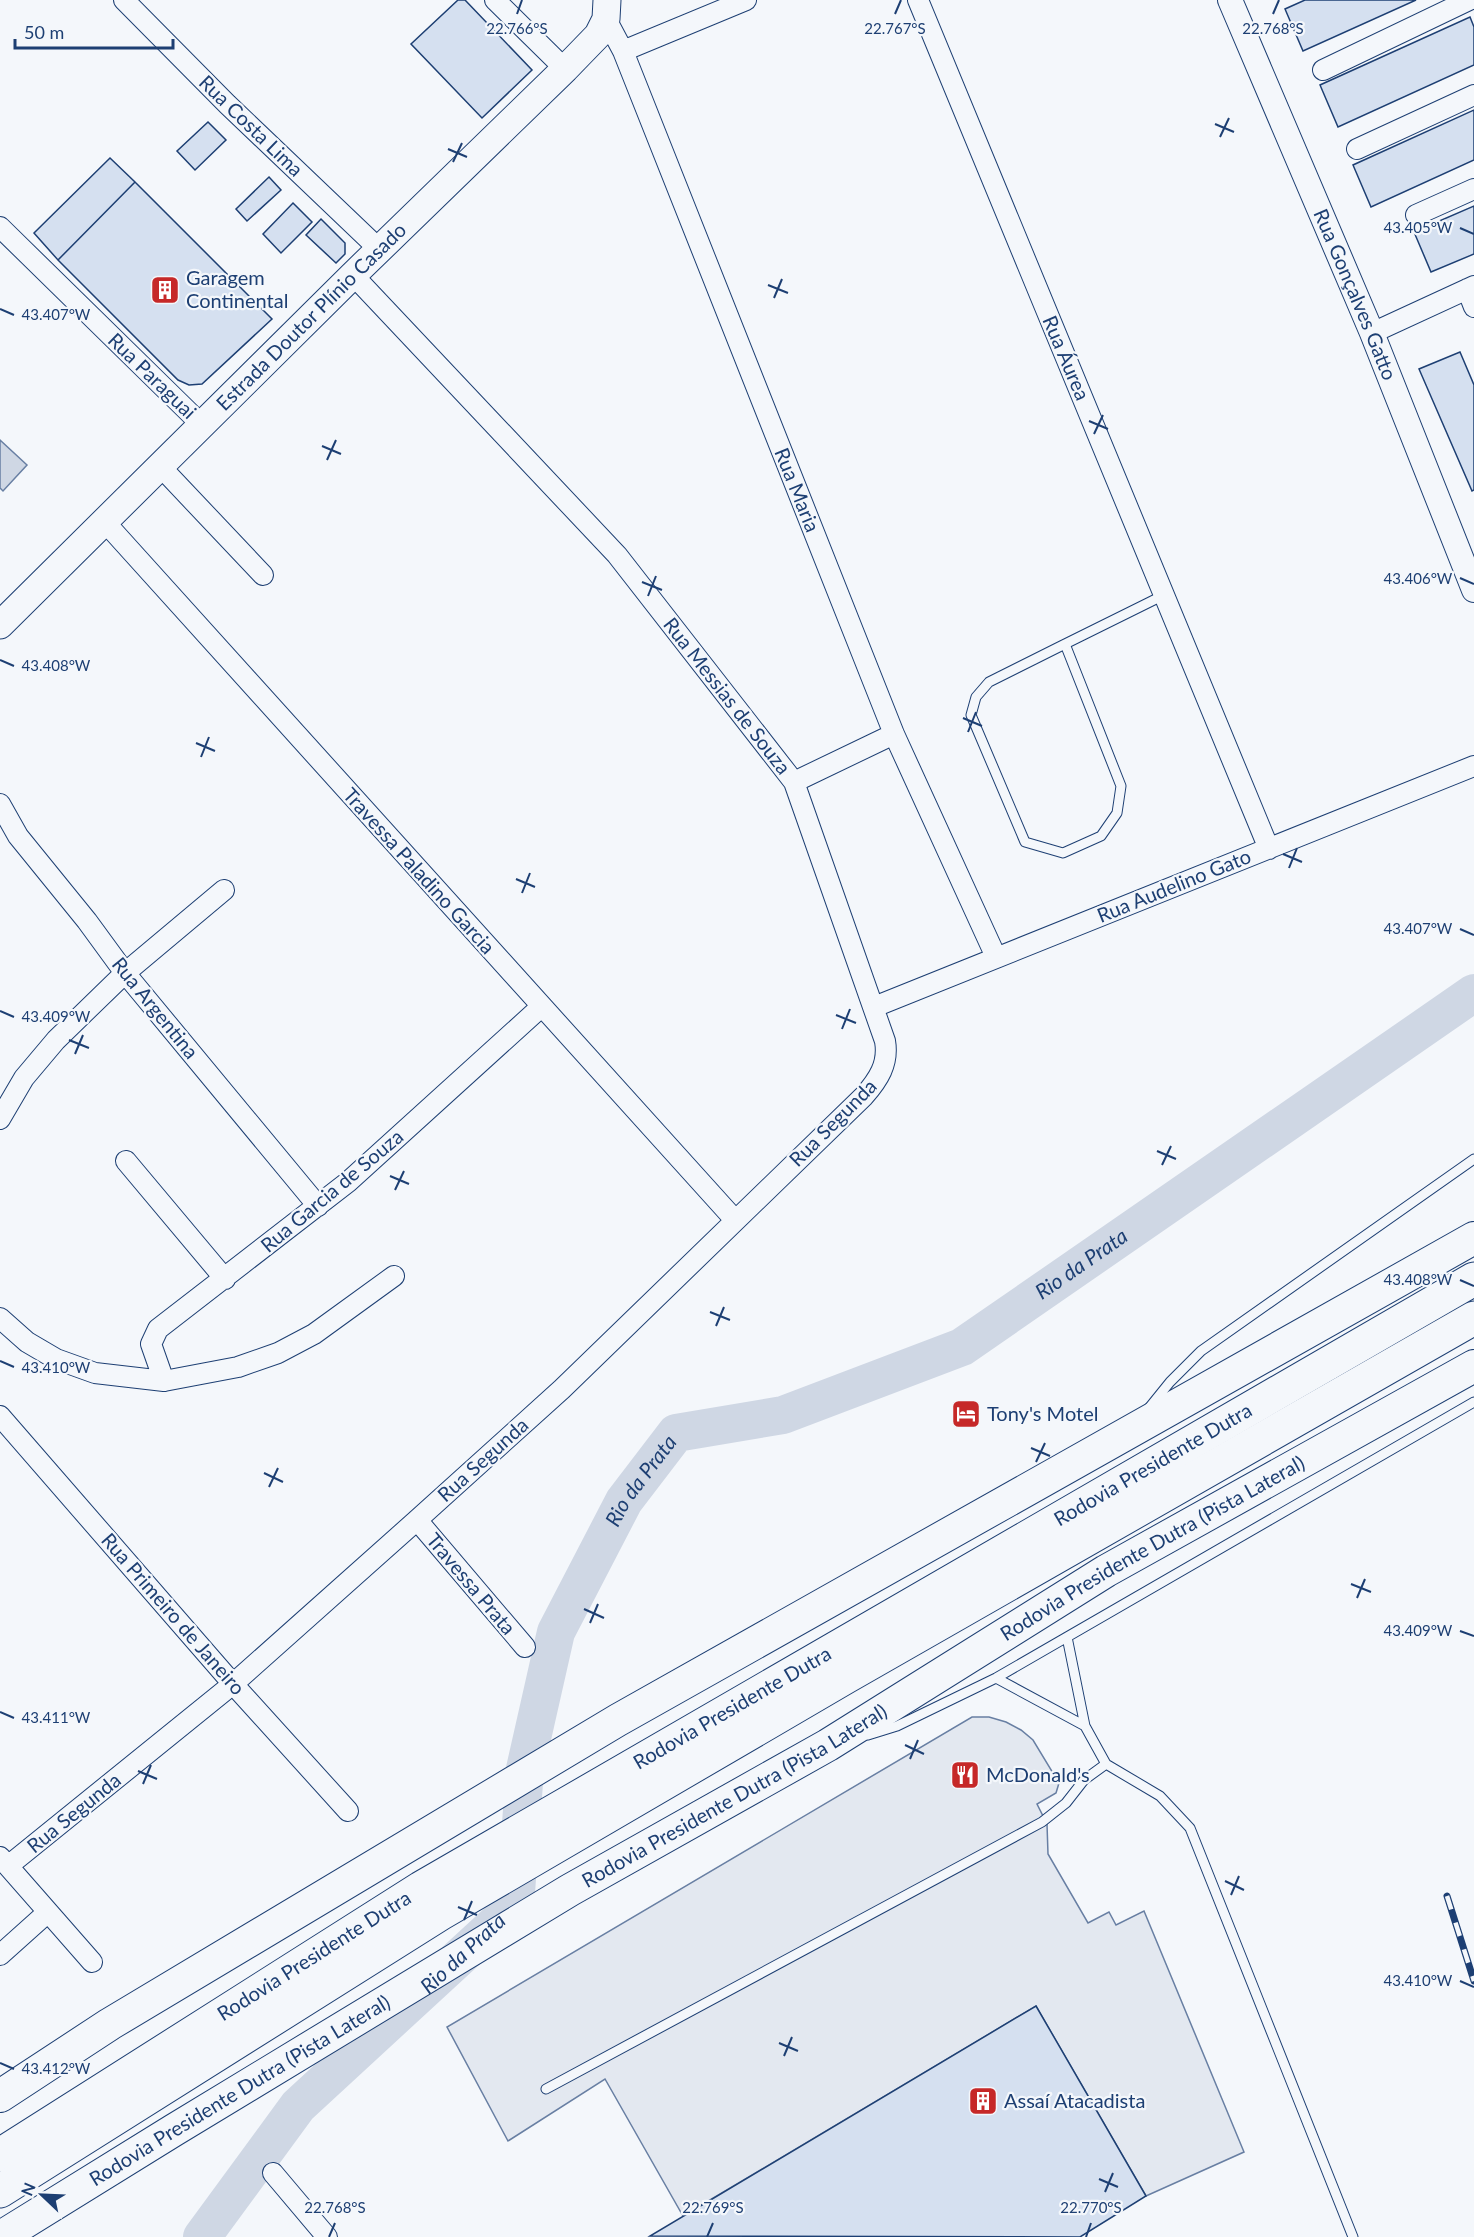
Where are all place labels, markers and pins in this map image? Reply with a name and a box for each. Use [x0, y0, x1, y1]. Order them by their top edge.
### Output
place label: Garagem Continental [186, 265, 288, 312]
building icon: Garagem Continental [149, 274, 181, 306]
hotel icon: Tony's Motel [950, 1398, 982, 1430]
place label: Tony's Motel [987, 1401, 1098, 1425]
restaurant icon: McDonald's [949, 1759, 981, 1791]
place label: McDonald's [986, 1762, 1090, 1786]
building icon: Assaí Atacadista [967, 2085, 999, 2117]
place label: Assaí Atacadista [1004, 2088, 1145, 2112]

